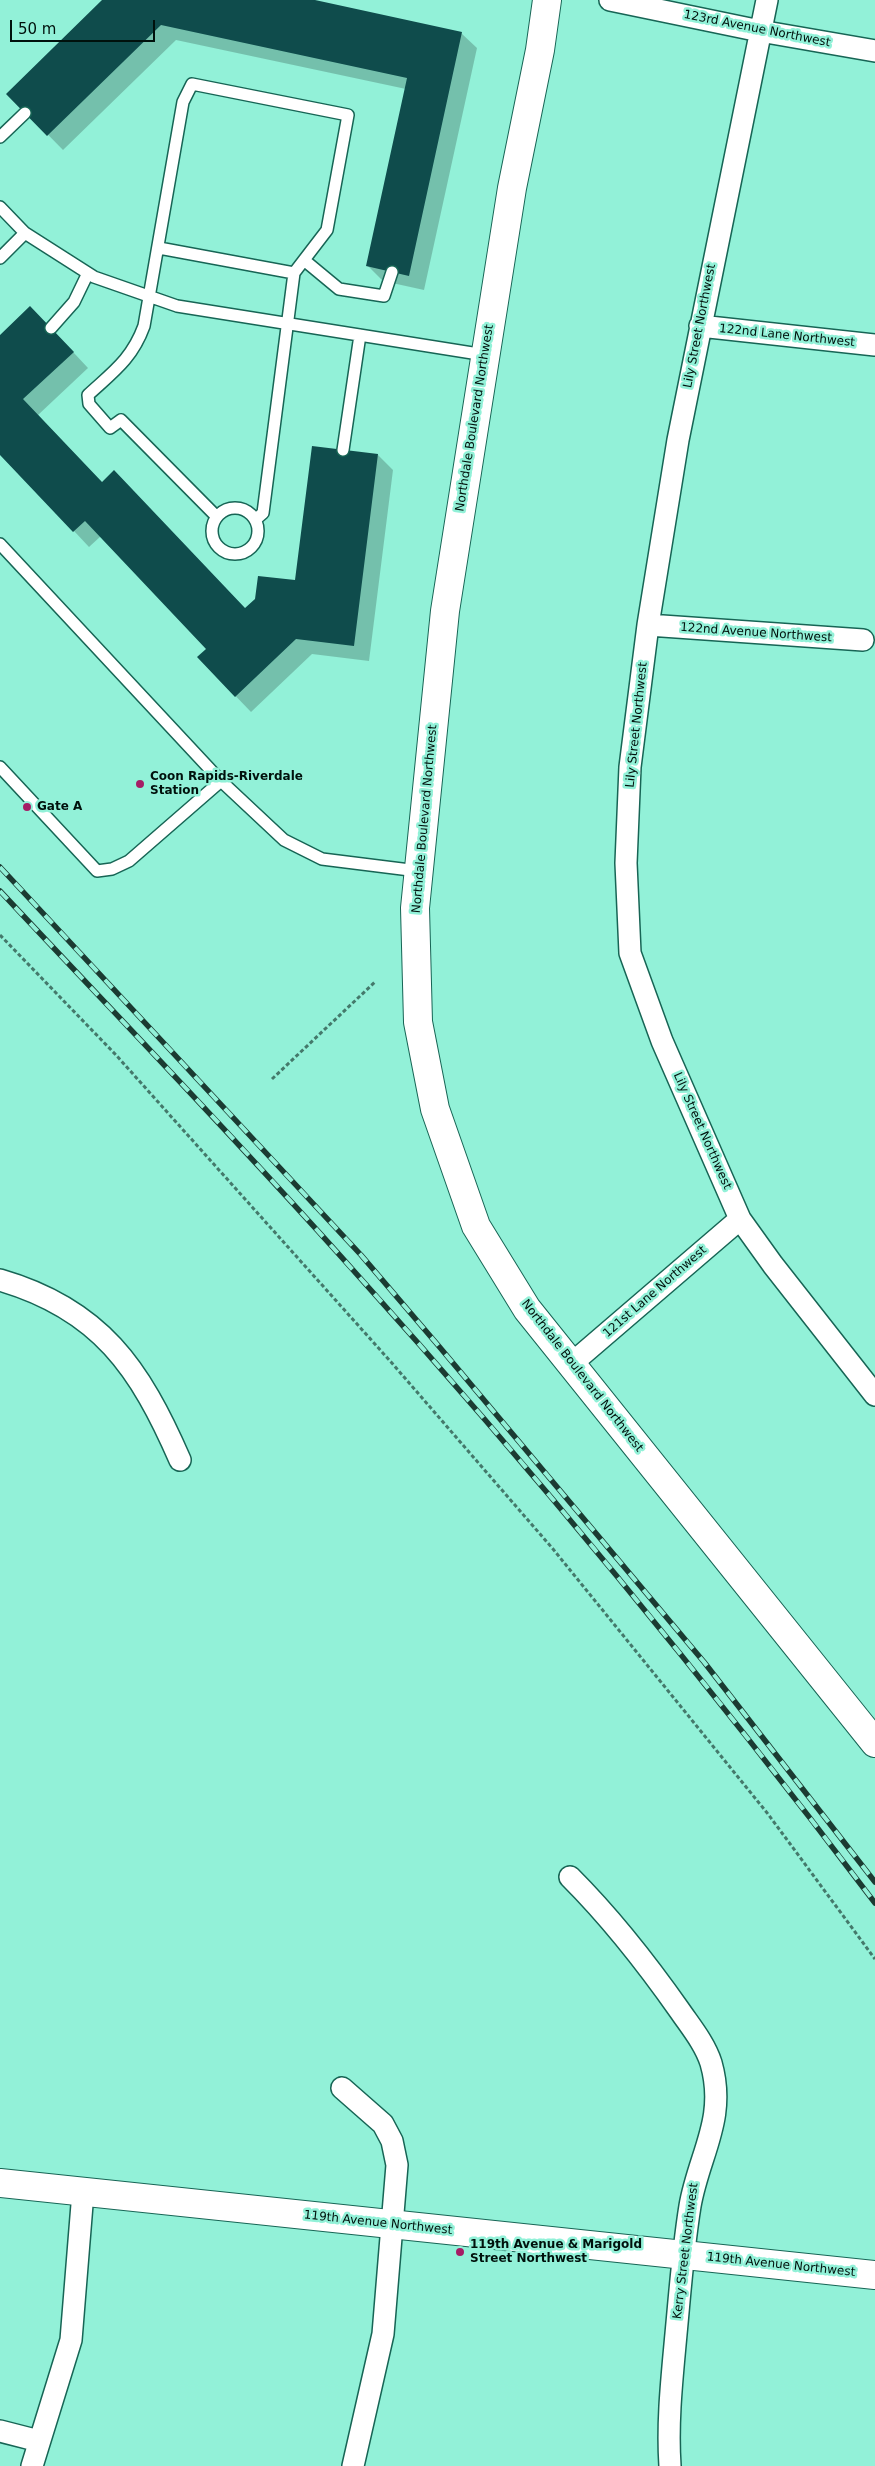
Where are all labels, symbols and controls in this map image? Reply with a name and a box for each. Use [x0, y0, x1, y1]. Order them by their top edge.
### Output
street label: 123rd Avenue Northwest [682, 8, 832, 50]
scale bar [12, 10, 158, 42]
text: 50 m [18, 20, 56, 38]
street label: Lily Street Northwest [681, 263, 719, 389]
street label: 122nd Lane Northwest [718, 322, 856, 350]
street label: Northdale Boulevard Northwest [453, 323, 497, 513]
street label: 122nd Avenue Northwest [680, 621, 832, 645]
street label: Lily Street Northwest [623, 661, 651, 789]
street label: Northdale Boulevard Northwest [410, 724, 440, 914]
place label: Coon Rapids-Riverdale Station [150, 770, 303, 798]
marker: Coon Rapids-Riverdale Station [134, 778, 146, 790]
place label: Gate A [37, 800, 82, 814]
marker: Gate A [21, 801, 33, 813]
street label: Lily Street Northwest [670, 1070, 734, 1192]
street label: 121st Lane Northwest [600, 1243, 710, 1341]
street label: Northdale Boulevard Northwest [518, 1297, 646, 1455]
street label: Kerry Street Northwest [670, 2182, 702, 2320]
street label: 119th Avenue Northwest [303, 2208, 453, 2238]
place label: 119th Avenue & Marigold Street Northwest [470, 2238, 642, 2266]
marker: 119th Avenue & Marigold Street Northwest [454, 2246, 466, 2258]
street label: 119th Avenue Northwest [706, 2250, 856, 2280]

